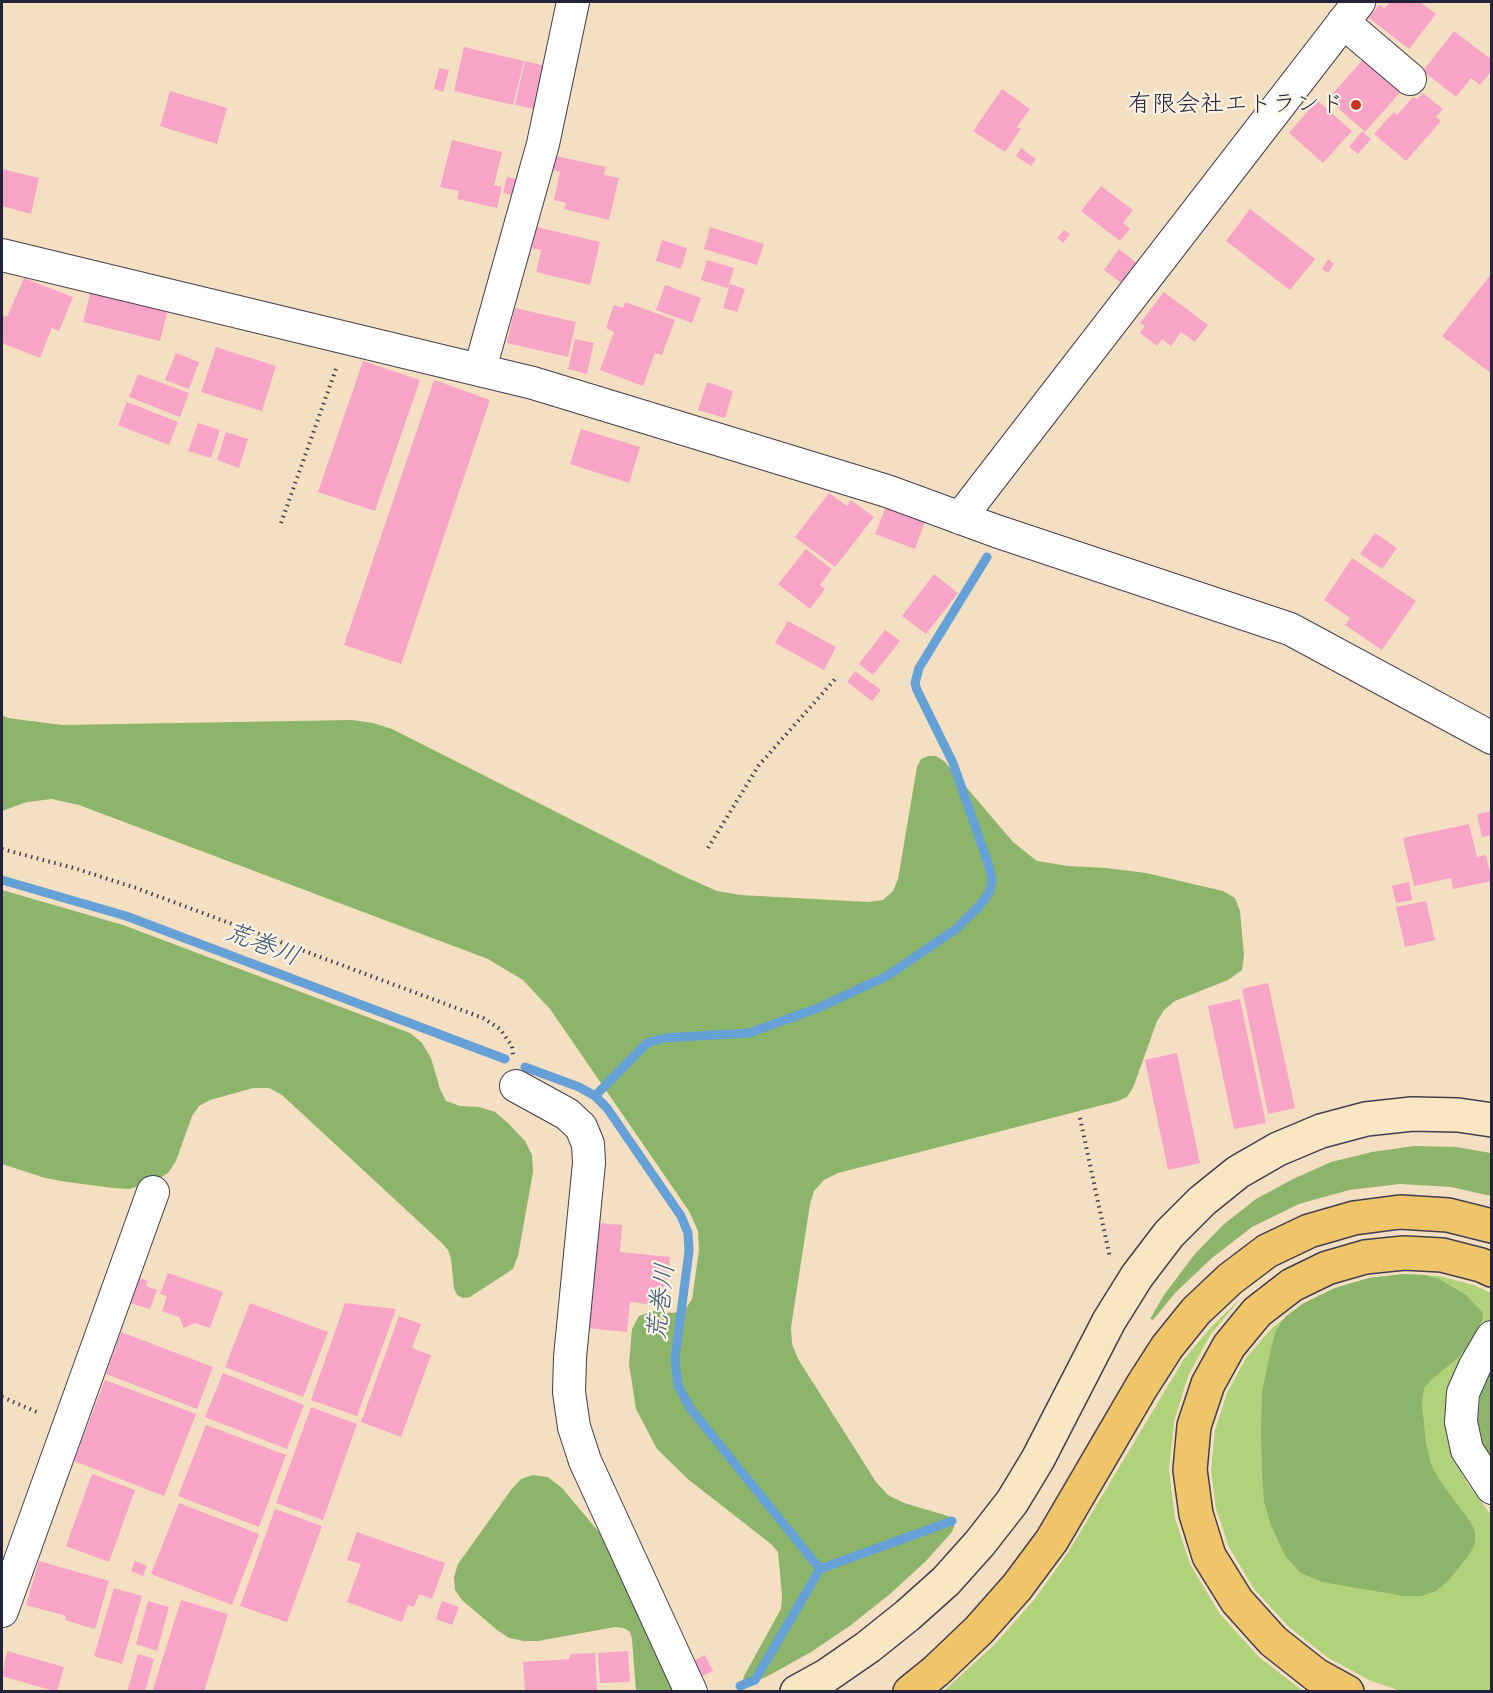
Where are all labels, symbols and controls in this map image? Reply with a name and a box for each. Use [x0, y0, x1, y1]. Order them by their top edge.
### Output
place label: 有限会社エトランド [1128, 91, 1344, 119]
marker: 有限会社エトランド [1349, 98, 1363, 112]
water label: 荒巻川 [220, 916, 304, 974]
water label: 荒巻川 [642, 1261, 682, 1343]

